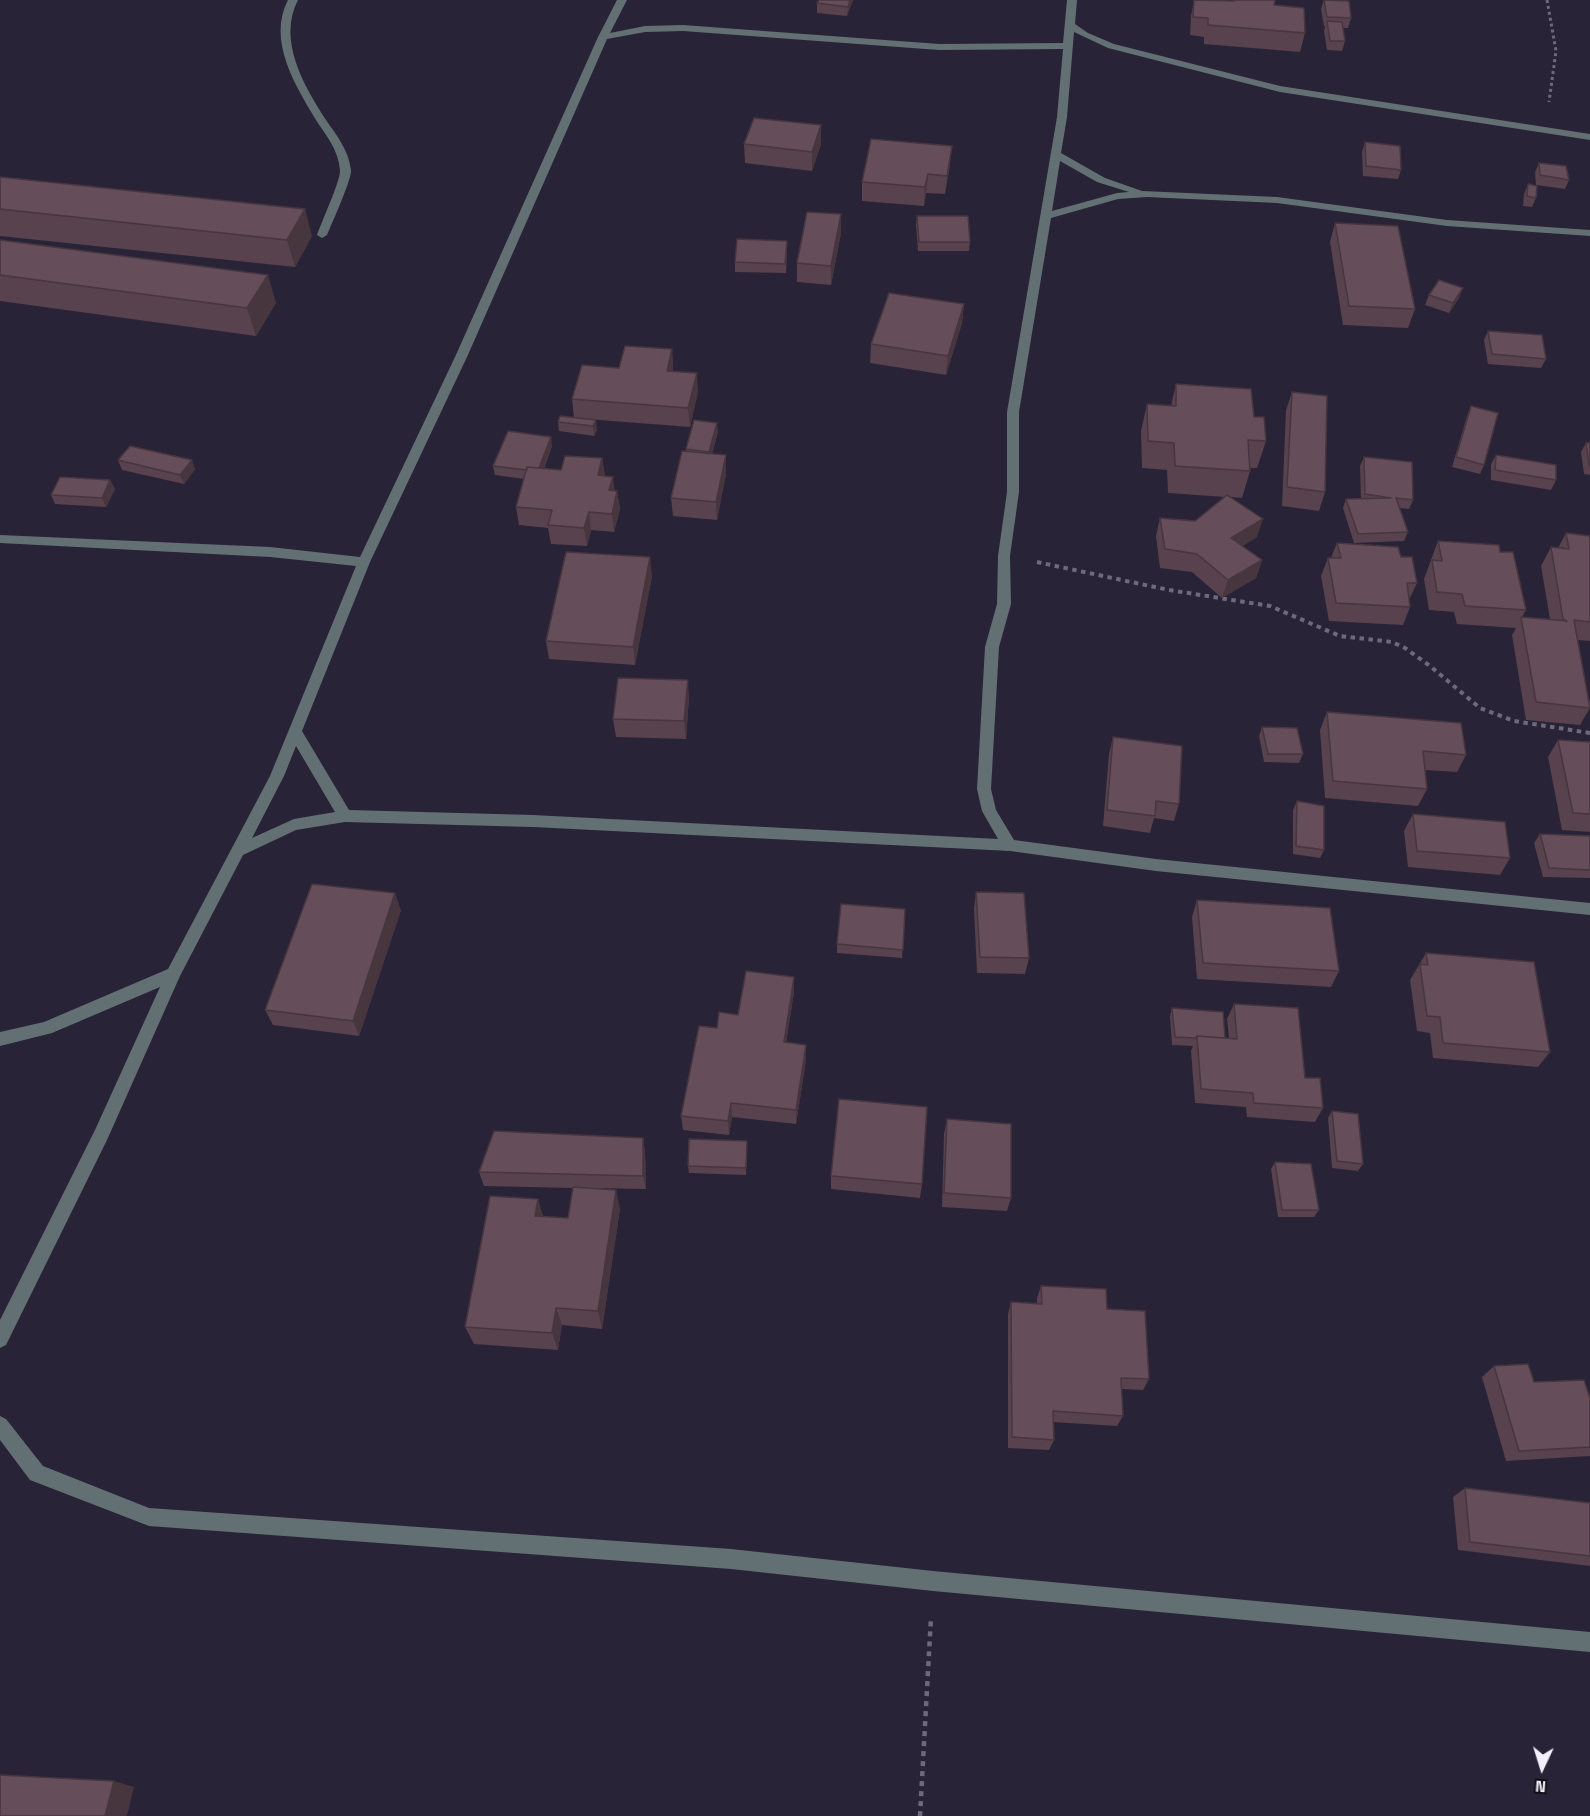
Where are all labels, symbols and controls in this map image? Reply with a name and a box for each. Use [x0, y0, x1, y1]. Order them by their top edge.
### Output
north arrow [1512, 1738, 1572, 1798]
text: N [1535, 1776, 1547, 1797]

